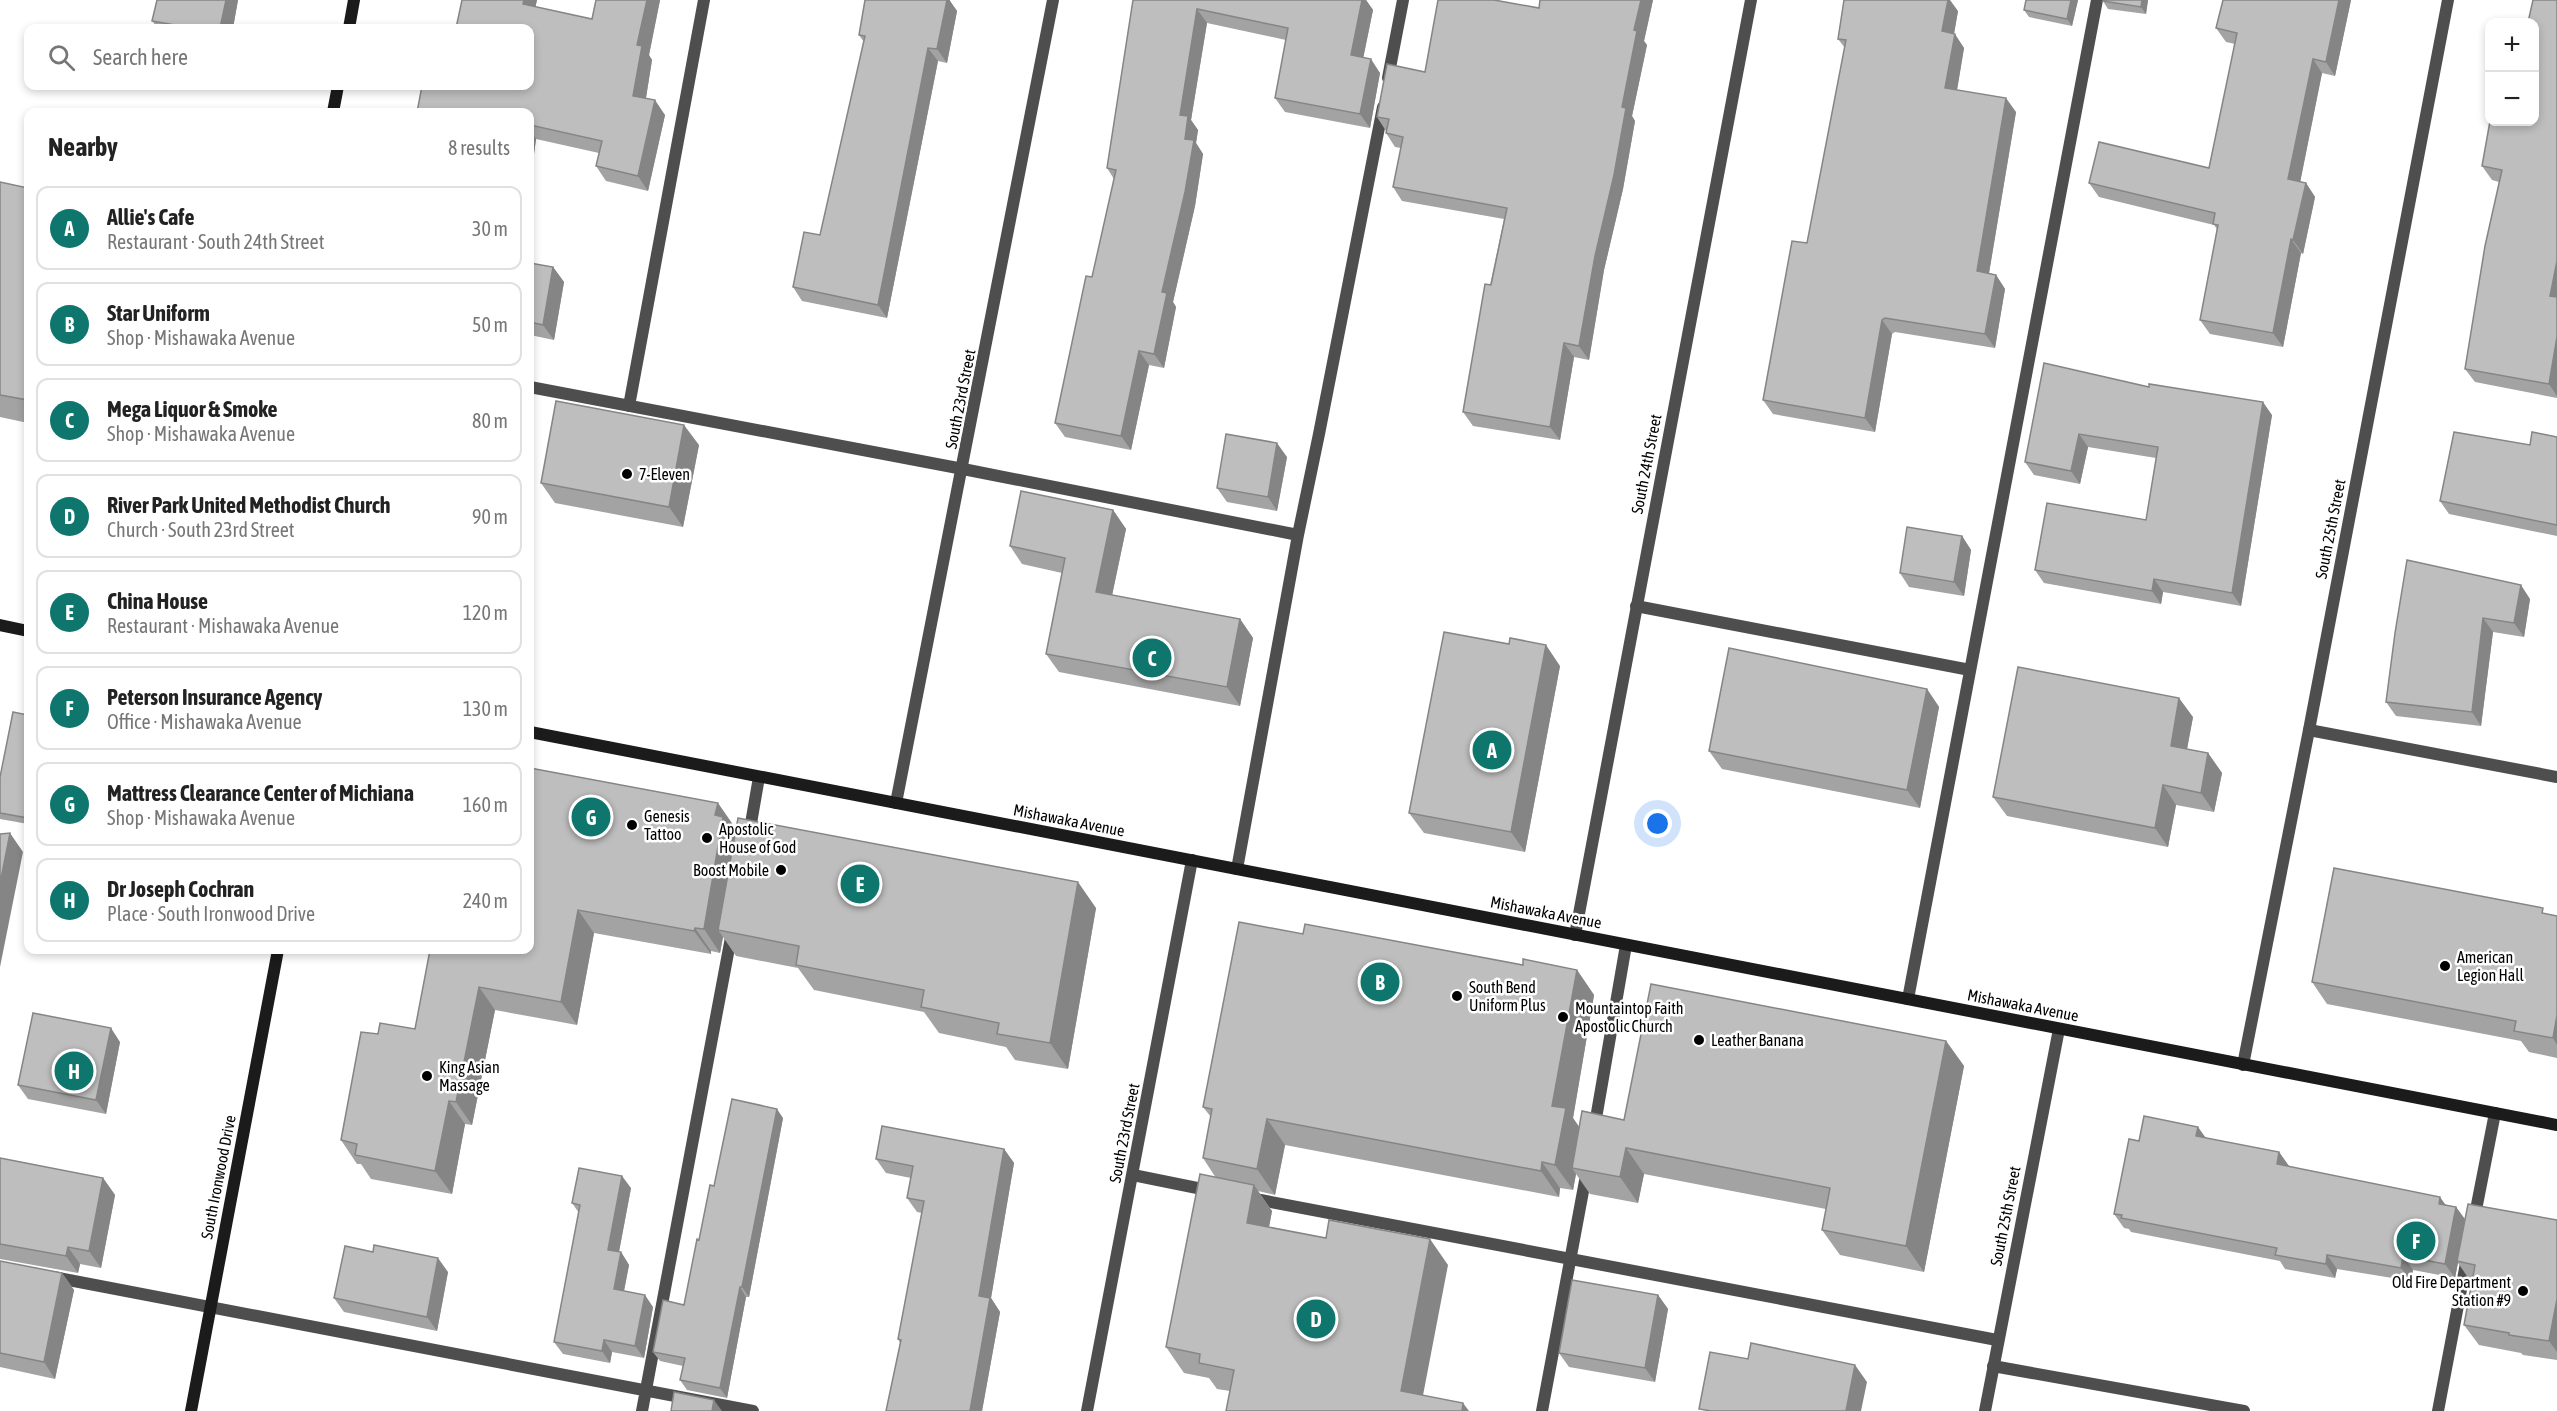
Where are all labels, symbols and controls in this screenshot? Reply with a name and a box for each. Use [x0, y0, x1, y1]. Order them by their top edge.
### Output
map controls [2485, 18, 2539, 126]
button: + [2485, 18, 2539, 72]
search box [24, 24, 534, 90]
icon: search [45, 41, 78, 74]
text: Search here [93, 44, 188, 70]
button: − [2485, 72, 2539, 126]
text: Nearby [48, 132, 118, 162]
text: 8 results [448, 136, 510, 159]
text: Allie's Cafe [107, 204, 194, 230]
text: A [65, 217, 74, 240]
text: 30 m [472, 217, 508, 240]
text: Restaurant · South 24th Street [107, 230, 324, 253]
text: Star Uniform [107, 300, 210, 326]
text: B [65, 313, 74, 336]
text: 50 m [472, 313, 508, 336]
text: Shop · Mishawaka Avenue [107, 326, 295, 349]
street label: South 23rd Street [942, 347, 979, 450]
text: Mega Liquor & Smoke [107, 396, 278, 422]
text: C [65, 409, 74, 432]
text: 80 m [472, 409, 508, 432]
street label: South 24th Street [1628, 412, 1665, 515]
text: Shop · Mishawaka Avenue [107, 422, 295, 445]
place label: 7-Eleven [639, 465, 690, 483]
marker: 7-Eleven [620, 467, 634, 481]
street label: South 25th Street [2312, 477, 2349, 580]
text: River Park United Methodist Church [107, 492, 390, 518]
text: D [64, 505, 75, 528]
text: 90 m [472, 505, 508, 528]
text: Church · South 23rd Street [107, 518, 295, 541]
text: China House [107, 588, 208, 614]
text: E [65, 601, 74, 624]
text: 120 m [463, 601, 508, 624]
text: Restaurant · Mishawaka Avenue [107, 614, 339, 637]
pin: C [1132, 636, 1172, 680]
text: Peterson Insurance Agency [107, 684, 322, 710]
text: F [65, 697, 74, 720]
text: 130 m [463, 697, 508, 720]
text: Office · Mishawaka Avenue [107, 710, 302, 733]
pin: A [1472, 728, 1512, 772]
text: Mattress Clearance Center of Michiana [107, 780, 414, 806]
text: G [64, 793, 75, 816]
text: 160 m [463, 793, 508, 816]
pin: G [572, 794, 610, 840]
street label: Mishawaka Avenue [1012, 800, 1126, 840]
text: Shop · Mishawaka Avenue [107, 806, 295, 829]
place label: Genesis Tattoo [644, 807, 690, 843]
your location [1643, 809, 1672, 838]
marker: Genesis Tattoo [625, 818, 639, 832]
place label: Apostolic House of God [719, 820, 796, 856]
marker: Apostolic House of God [700, 831, 714, 845]
place label: Boost Mobile [693, 861, 769, 879]
pin: E [840, 862, 880, 906]
marker: Boost Mobile [774, 863, 788, 877]
text: Dr Joseph Cochran [107, 876, 254, 902]
text: H [64, 889, 75, 912]
text: 240 m [463, 889, 508, 912]
street label: Mishawaka Avenue [1489, 892, 1603, 932]
text: Place · South Ironwood Drive [107, 902, 315, 925]
place label: American Legion Hall [2457, 948, 2524, 985]
marker: American Legion Hall [2438, 959, 2452, 973]
pin: B [1360, 960, 1400, 1004]
place label: South Bend Uniform Plus [1469, 978, 1546, 1014]
street label: Mishawaka Avenue [1966, 985, 2080, 1025]
marker: South Bend Uniform Plus [1450, 989, 1464, 1003]
place label: Mountaintop Faith Apostolic Church [1575, 999, 1684, 1036]
marker: Mountaintop Faith Apostolic Church [1556, 1010, 1570, 1024]
place label: Leather Banana [1711, 1031, 1804, 1049]
marker: Leather Banana [1692, 1033, 1706, 1047]
pin: H [54, 1048, 94, 1094]
place label: King Asian Massage [439, 1058, 500, 1095]
marker: King Asian Massage [420, 1069, 434, 1083]
street label: South 23rd Street [1106, 1081, 1143, 1184]
street label: South Ironwood Drive [197, 1114, 239, 1240]
street label: South 25th Street [1987, 1164, 2024, 1267]
pin: F [2396, 1218, 2436, 1264]
place label: Old Fire Department Station #9 [2392, 1273, 2511, 1309]
marker: Old Fire Department Station #9 [2516, 1284, 2530, 1298]
pin: D [1296, 1296, 1336, 1342]

